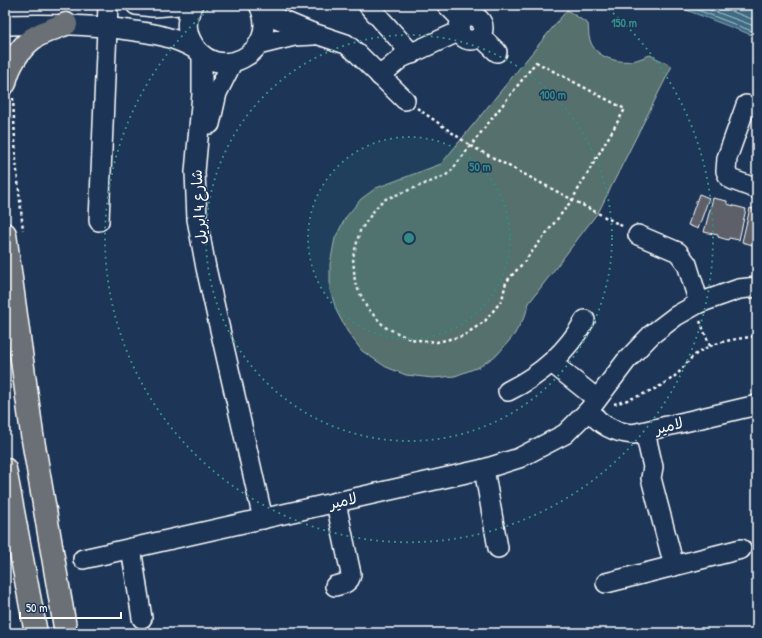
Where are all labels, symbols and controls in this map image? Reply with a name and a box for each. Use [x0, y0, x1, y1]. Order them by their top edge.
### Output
text: 150 m [611, 14, 637, 31]
text: 100 m [540, 86, 566, 103]
text: 50 m [469, 158, 491, 175]
street label: شارع 4 ابريل [185, 169, 212, 245]
centre of rings [402, 231, 416, 245]
street label: لامير [652, 412, 685, 439]
street label: لامير [326, 487, 359, 514]
scale bar [20, 594, 121, 620]
text: 50 m [26, 599, 47, 616]

